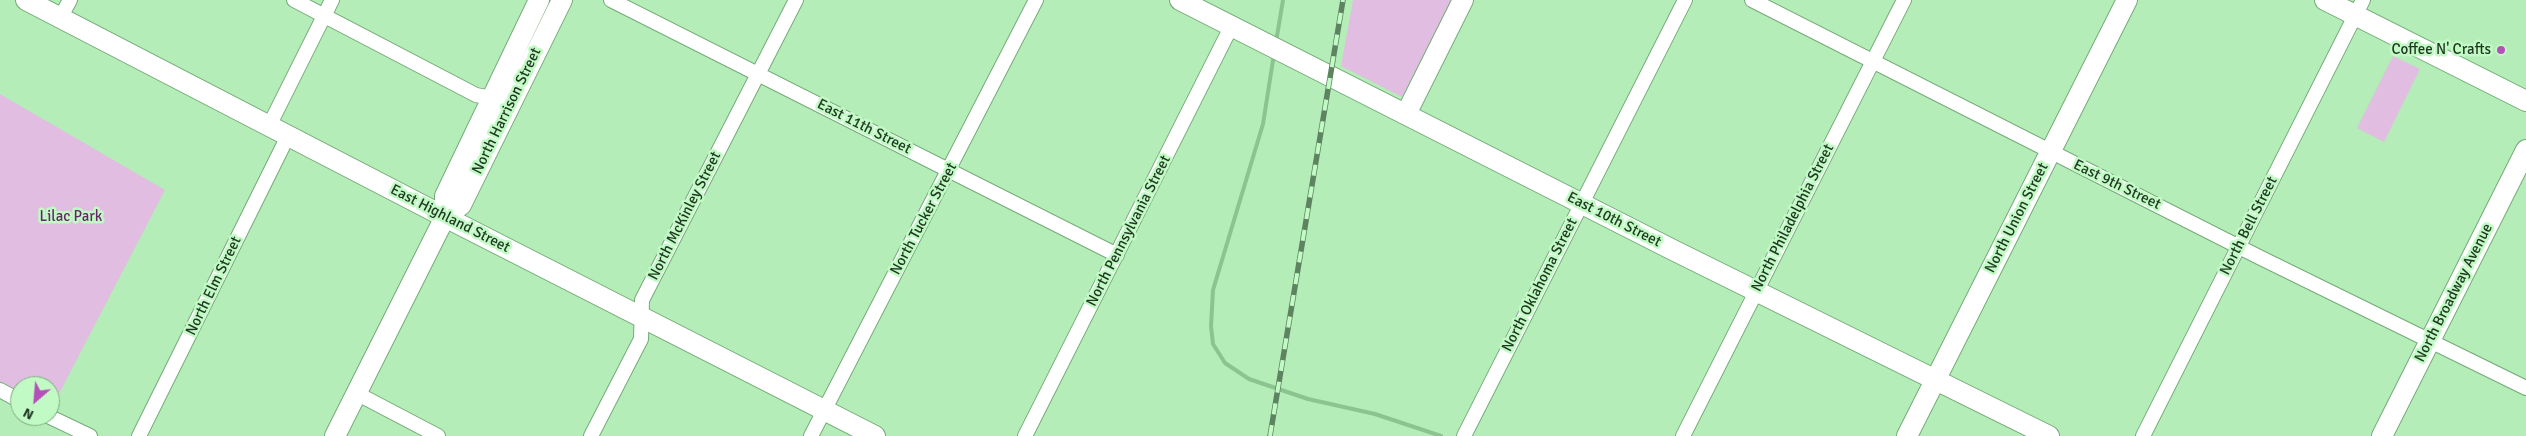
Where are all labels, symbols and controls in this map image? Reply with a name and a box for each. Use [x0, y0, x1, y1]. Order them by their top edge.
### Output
place label: Coffee N' Crafts [2392, 41, 2491, 59]
marker: Coffee N' Crafts [2495, 44, 2507, 56]
street label: North Harrison Street [469, 45, 545, 177]
street label: East 11th Street [814, 96, 914, 158]
street label: North Philadelphia Street [1748, 141, 1838, 295]
street label: North McKinley Street [645, 149, 725, 283]
street label: North Pennsylvania Street [1083, 153, 1175, 309]
street label: East 9th Street [2070, 156, 2164, 214]
street label: North Tucker Street [887, 160, 961, 278]
street label: North Union Street [1981, 160, 2053, 276]
street label: North Bell Street [2216, 174, 2282, 278]
street label: East Highland Street [387, 181, 513, 257]
street label: East 10th Street [1564, 189, 1664, 251]
park label: Lilac Park [40, 208, 102, 226]
street label: North Oklahoma Street [1498, 215, 1582, 355]
street label: North Broadway Avenue [2411, 221, 2497, 365]
street label: North Elm Street [182, 234, 246, 338]
north arrow [10, 376, 60, 426]
text: N [20, 404, 37, 424]

